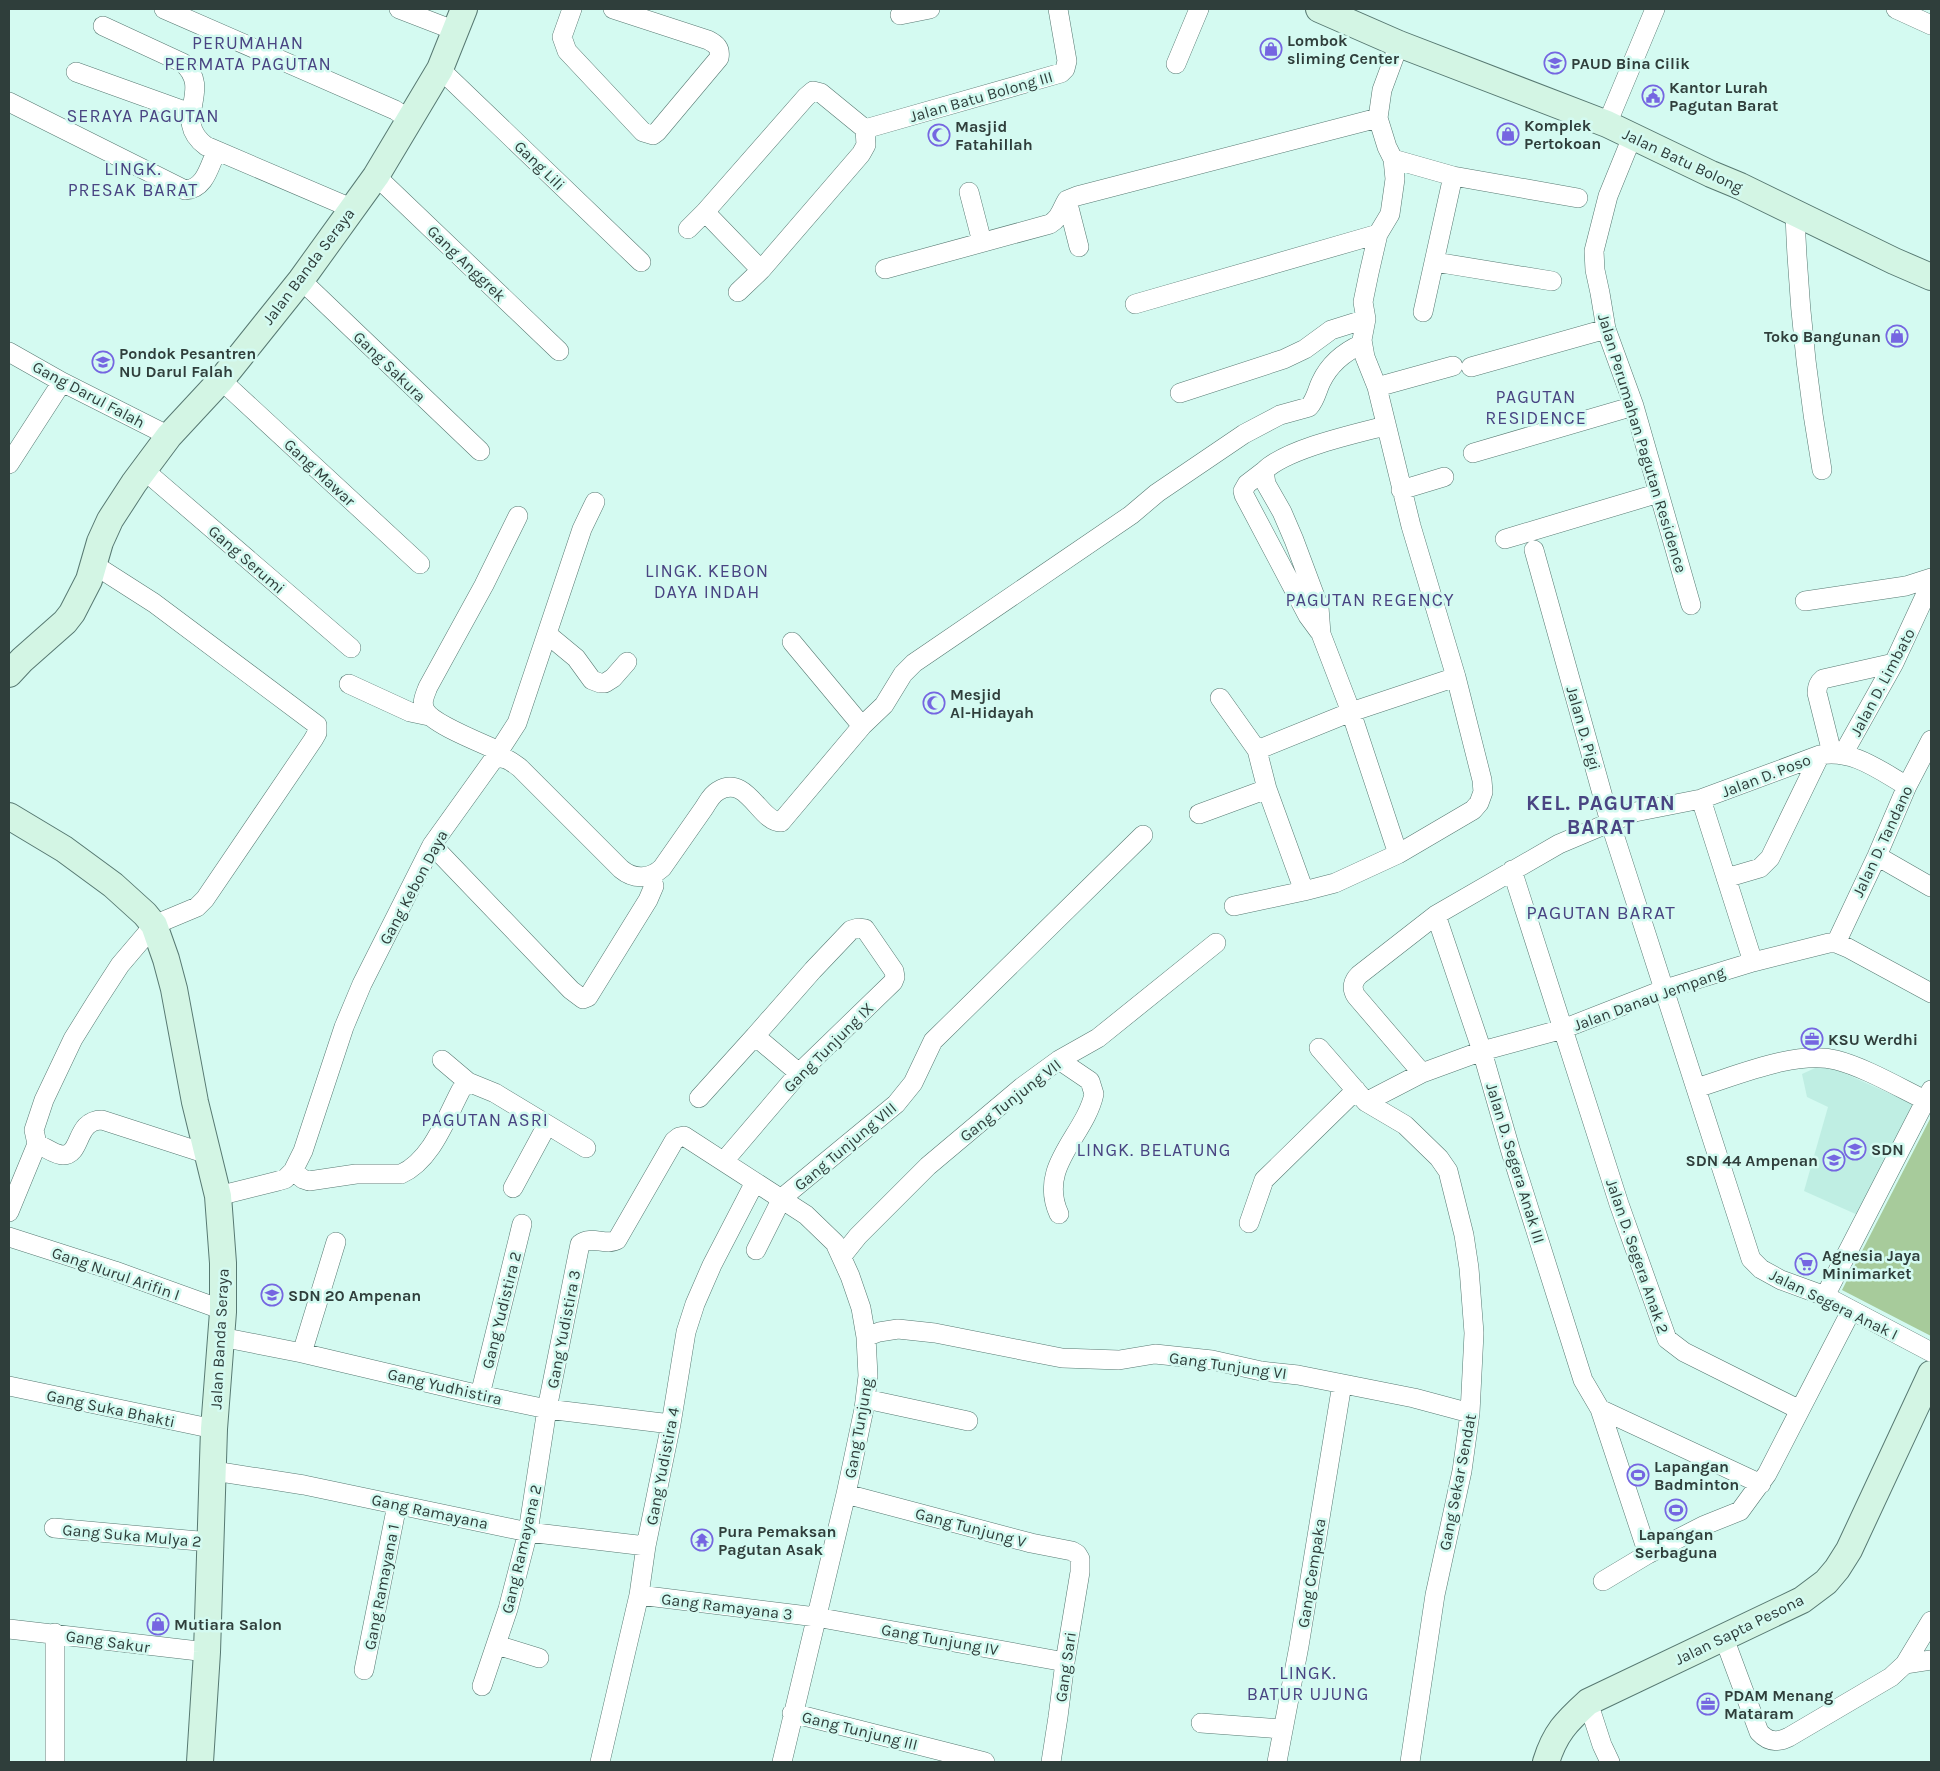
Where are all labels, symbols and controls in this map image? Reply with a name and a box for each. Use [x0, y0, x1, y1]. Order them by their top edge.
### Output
place label: Lombok sliming Center [1287, 31, 1400, 68]
district label: PERUMAHAN PERMATA PAGUTAN [164, 32, 332, 75]
shop icon: Lombok sliming Center [1259, 37, 1283, 61]
school or university icon: PAUD Bina Cilik [1543, 51, 1567, 75]
place label: PAUD Bina Cilik [1571, 54, 1690, 73]
street label: Jalan Batu Bolong III [907, 67, 1055, 126]
place label: Kantor Lurah Pagutan Barat [1669, 78, 1778, 115]
public building icon: Kantor Lurah Pagutan Barat [1641, 84, 1665, 108]
district label: SERAYA PAGUTAN [66, 105, 220, 127]
place label: Komplek Pertokoan [1524, 116, 1601, 153]
place label: Masjid Fatahillah [955, 117, 1033, 154]
shop icon: Komplek Pertokoan [1496, 122, 1520, 146]
mosque icon: Masjid Fatahillah [927, 123, 951, 147]
street label: Jalan Batu Bolong [1619, 124, 1746, 197]
street label: Gang Lili [510, 137, 569, 194]
district label: LINGK. PRESAK BARAT [68, 158, 198, 201]
street label: Jalan Banda Seraya [258, 204, 358, 328]
street label: Gang Anggrek [424, 221, 510, 305]
street label: Jalan Perumahan Pagutan Residence [1594, 311, 1691, 575]
shop icon: Toko Bangunan [1885, 324, 1909, 348]
street label: Gang Sakura [349, 327, 430, 406]
place label: Toko Bangunan [1764, 327, 1881, 346]
place label: Pondok Pesantren NU Darul Falah [119, 344, 256, 381]
school or university icon: Pondok Pesantren NU Darul Falah [91, 350, 115, 374]
street label: Gang Darul Falah [29, 357, 148, 432]
district label: PAGUTAN RESIDENCE [1485, 386, 1587, 429]
street label: Gang Mawar [280, 435, 359, 510]
street label: Gang Serumi [205, 521, 289, 598]
district label: LINGK. KEBON DAYA INDAH [645, 560, 769, 603]
district label: PAGUTAN REGENCY [1285, 589, 1455, 611]
street label: Jalan D. Limbato [1846, 625, 1919, 739]
street label: Jalan D. Pigi [1562, 684, 1605, 772]
place label: Mesjid Al-Hidayah [950, 685, 1034, 722]
mosque icon: Mesjid Al-Hidayah [922, 691, 946, 715]
street label: Jalan D. Poso [1719, 750, 1813, 801]
street label: Jalan D. Tandano [1848, 782, 1917, 900]
district label: KEL. PAGUTAN BARAT [1526, 791, 1676, 839]
street label: Gang Kebon Daya [375, 827, 452, 948]
district label: PAGUTAN BARAT [1526, 902, 1676, 924]
street label: Jalan Danau Jempang [1571, 962, 1728, 1035]
street label: Gang Tunjung IX [779, 998, 877, 1096]
office icon: KSU Werdhi [1800, 1027, 1824, 1051]
place label: KSU Werdhi [1828, 1030, 1918, 1049]
street label: Gang Tunjung VII [956, 1055, 1065, 1146]
street label: Jalan D. Segera Anak III [1482, 1081, 1549, 1246]
street label: Gang Tunjung VIII [790, 1098, 900, 1195]
district label: PAGUTAN ASRI [421, 1109, 549, 1131]
school or university icon: SDN [1843, 1137, 1867, 1161]
district label: LINGK. BELATUNG [1077, 1139, 1231, 1161]
place label: SDN [1871, 1140, 1904, 1159]
school or university icon: SDN 44 Ampenan [1822, 1148, 1846, 1172]
place label: SDN 44 Ampenan [1685, 1151, 1818, 1170]
street label: Jalan D. Segera Anak 2 [1602, 1176, 1673, 1336]
street label: Gang Nurul Arifin I [49, 1243, 182, 1304]
place label: Agnesia Jaya Minimarket [1822, 1246, 1921, 1283]
street label: Gang Yudistira 2 [478, 1250, 525, 1371]
supermarket icon: Agnesia Jaya Minimarket [1794, 1252, 1818, 1276]
street label: Jalan Segera Anak I [1766, 1265, 1901, 1344]
street label: Jalan Banda Seraya [206, 1268, 233, 1410]
street label: Gang Yudistira 3 [543, 1268, 584, 1390]
school or university icon: SDN 20 Ampenan [260, 1283, 284, 1307]
place label: SDN 20 Ampenan [288, 1286, 421, 1305]
street label: Gang Tunjung VI [1168, 1348, 1288, 1383]
street label: Gang Yudhistira [386, 1364, 504, 1409]
street label: Gang Tunjung [840, 1377, 877, 1480]
street label: Gang Suka Bhakti [45, 1386, 177, 1431]
street label: Gang Yudistira 4 [642, 1405, 683, 1527]
street label: Gang Sekar Sendat [1435, 1412, 1480, 1552]
place label: Lapangan Badminton [1654, 1457, 1739, 1494]
sports icon: Lapangan Badminton [1626, 1463, 1650, 1487]
street label: Gang Ramayana 2 [497, 1483, 546, 1615]
street label: Gang Ramayana [370, 1490, 490, 1533]
sports icon: Lapangan Serbaguna [1664, 1498, 1688, 1522]
street label: Gang Tunjung V [913, 1504, 1028, 1551]
street label: Gang Cempaka [1293, 1517, 1330, 1629]
street label: Gang Suka Mulya 2 [62, 1520, 202, 1551]
place label: Pura Pemaksan Pagutan Asak [718, 1522, 837, 1559]
street label: Gang Ramayana 1 [360, 1523, 403, 1652]
place label: Lapangan Serbaguna [1635, 1525, 1717, 1562]
temple icon: Pura Pemaksan Pagutan Asak [690, 1528, 714, 1552]
street label: Gang Ramayana 3 [660, 1589, 794, 1624]
street label: Jalan Sapta Pesona [1672, 1590, 1807, 1669]
shop icon: Mutiara Salon [146, 1612, 170, 1636]
place label: Mutiara Salon [174, 1615, 282, 1634]
street label: Gang Tunjung IV [880, 1620, 1000, 1659]
street label: Gang Sakur [65, 1626, 151, 1657]
street label: Gang Sari [1051, 1631, 1080, 1703]
district label: LINGK. BATUR UJUNG [1247, 1662, 1369, 1705]
place label: PDAM Menang Mataram [1724, 1686, 1833, 1723]
office icon: PDAM Menang Mataram [1696, 1692, 1720, 1716]
street label: Gang Tunjung III [800, 1707, 920, 1754]

